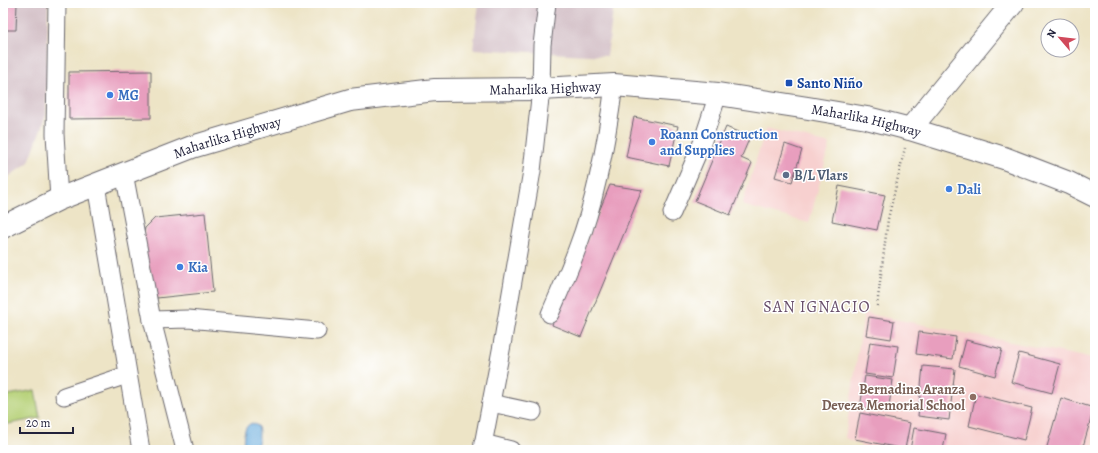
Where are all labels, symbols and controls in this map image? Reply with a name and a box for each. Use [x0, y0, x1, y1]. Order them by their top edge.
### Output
north arrow [1040, 18, 1080, 58]
text: N [1043, 26, 1060, 41]
place label: Santo Niño [797, 74, 863, 93]
street label: Maharlika Highway [489, 77, 602, 99]
marker: Santo Niño [784, 78, 794, 88]
place label: MG [118, 86, 139, 105]
marker: MG [105, 90, 115, 100]
street label: Maharlika Highway [810, 100, 924, 142]
street label: Maharlika Highway [171, 112, 284, 163]
place label: Roann Construction and Supplies [660, 125, 778, 160]
marker: Roann Construction and Supplies [647, 137, 657, 147]
place label: B/L Vlars [794, 166, 848, 185]
marker: B/L Vlars [781, 170, 791, 180]
place label: Dali [957, 180, 981, 199]
marker: Dali [944, 184, 954, 194]
place label: Kia [188, 258, 208, 277]
marker: Kia [175, 262, 185, 272]
district label: SAN IGNACIO [763, 296, 871, 318]
place label: Bernadina Aranza Deveza Memorial School [822, 380, 965, 415]
marker: Bernadina Aranza Deveza Memorial School [968, 392, 978, 402]
scale bar [20, 409, 73, 435]
text: 20 m [26, 415, 50, 431]

